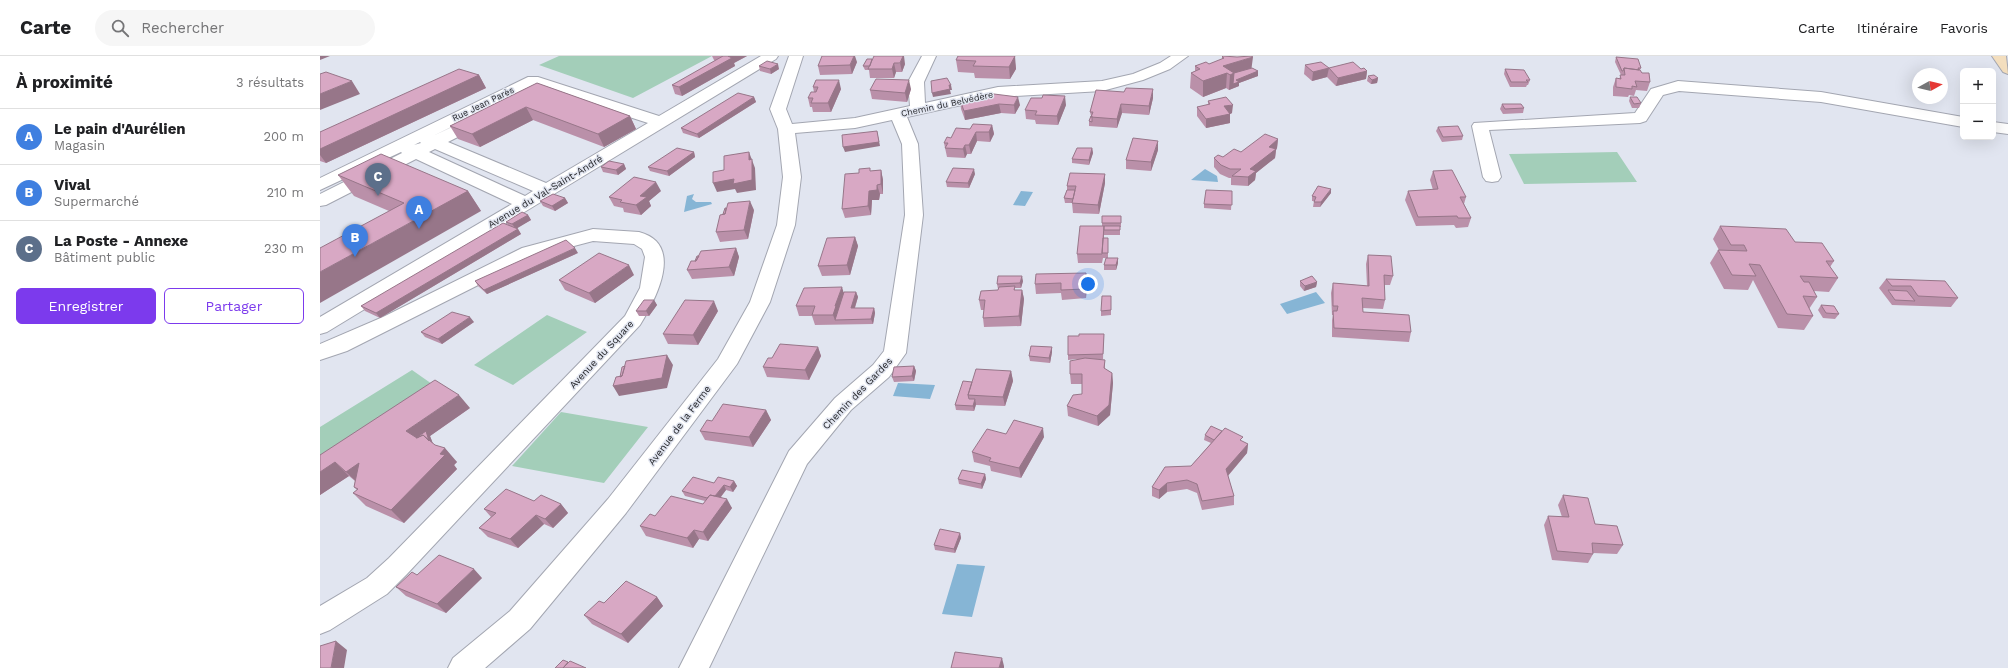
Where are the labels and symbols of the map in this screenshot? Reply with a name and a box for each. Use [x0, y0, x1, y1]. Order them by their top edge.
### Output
north arrow [1912, 68, 1948, 104]
street label: Rue Jean Parès [450, 85, 516, 123]
street label: Chemin du Belvédère [900, 89, 994, 119]
street label: Avenue du Val-Saint-André [486, 153, 605, 230]
pin: C [365, 163, 391, 196]
pin: A [406, 196, 432, 229]
pin: B [342, 224, 368, 257]
your location [1078, 274, 1098, 294]
street label: Avenue du Square [567, 318, 636, 391]
street label: Chemin des Gardes [820, 355, 894, 432]
street label: Avenue de la Ferme [646, 383, 713, 467]

